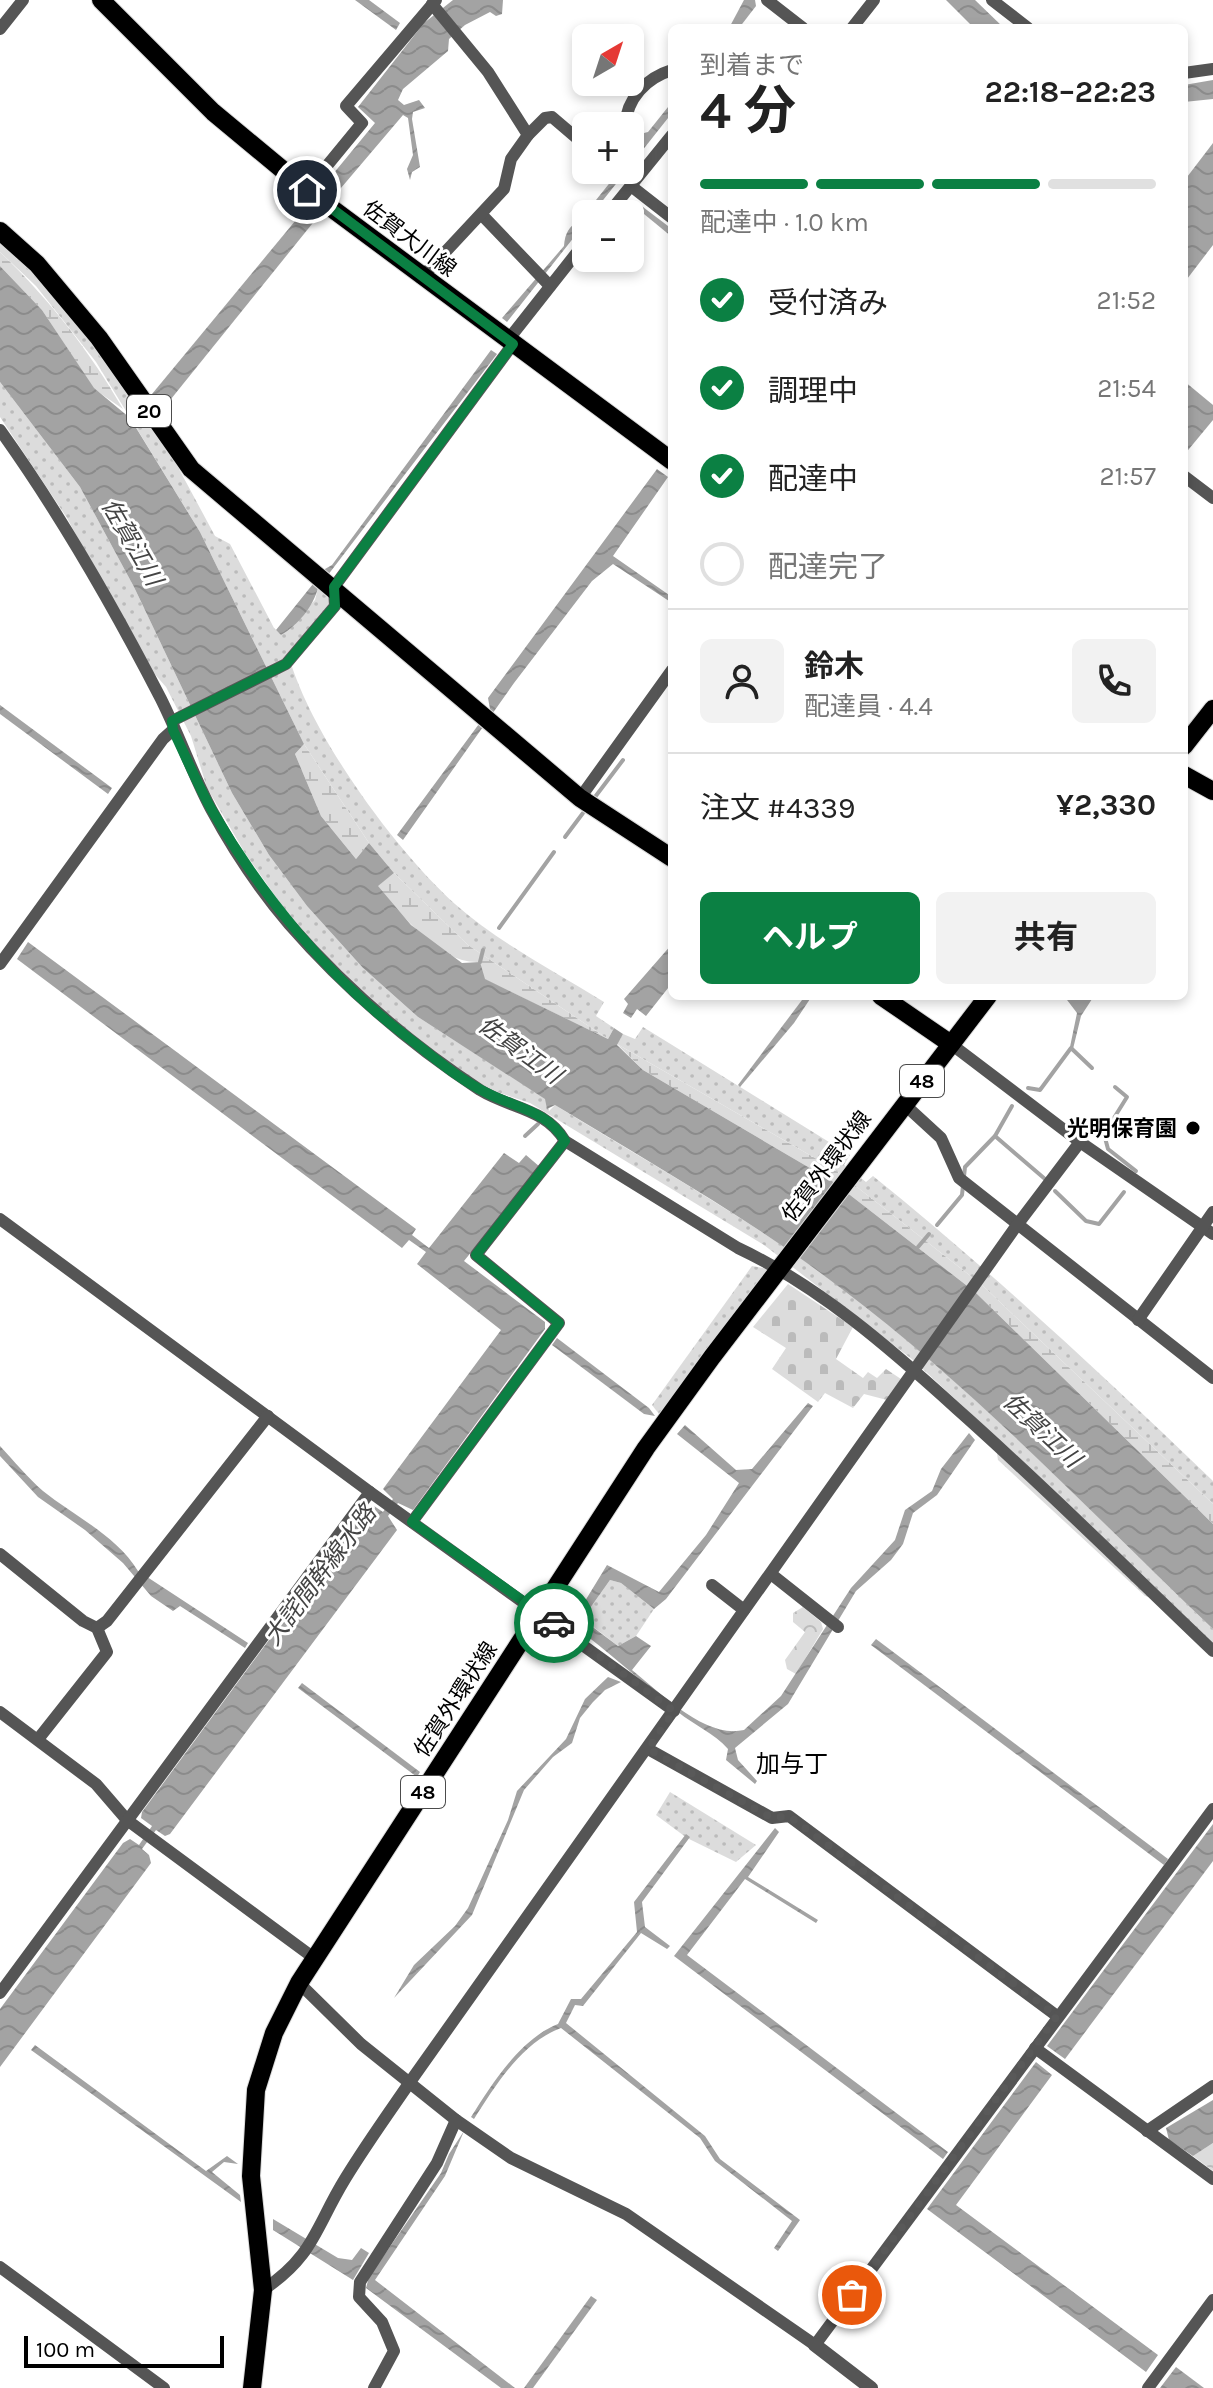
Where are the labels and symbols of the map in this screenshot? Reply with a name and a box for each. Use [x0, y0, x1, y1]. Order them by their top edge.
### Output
north arrow [572, 24, 644, 96]
pin [273, 156, 341, 224]
street label: 佐賀大川線 [358, 195, 461, 282]
road number: 20 [127, 395, 171, 427]
water label: 佐賀江川 [96, 493, 170, 593]
water label: 佐賀江川 [473, 1010, 569, 1091]
road number: 48 [900, 1065, 944, 1097]
street label: 佐賀外環状線 [777, 1106, 877, 1227]
place label: 光明保育園 [1067, 1116, 1177, 1142]
marker: 光明保育園 [1184, 1119, 1202, 1137]
water label: 佐賀江川 [997, 1387, 1089, 1475]
water label: 大詫間幹線水路 [258, 1498, 383, 1651]
courier [514, 1583, 594, 1663]
street label: 佐賀外環状線 [409, 1637, 503, 1762]
district label: 加与丁 [756, 1750, 828, 1778]
road number: 48 [401, 1776, 445, 1808]
pin [818, 2261, 886, 2329]
scale bar [24, 2332, 224, 2368]

